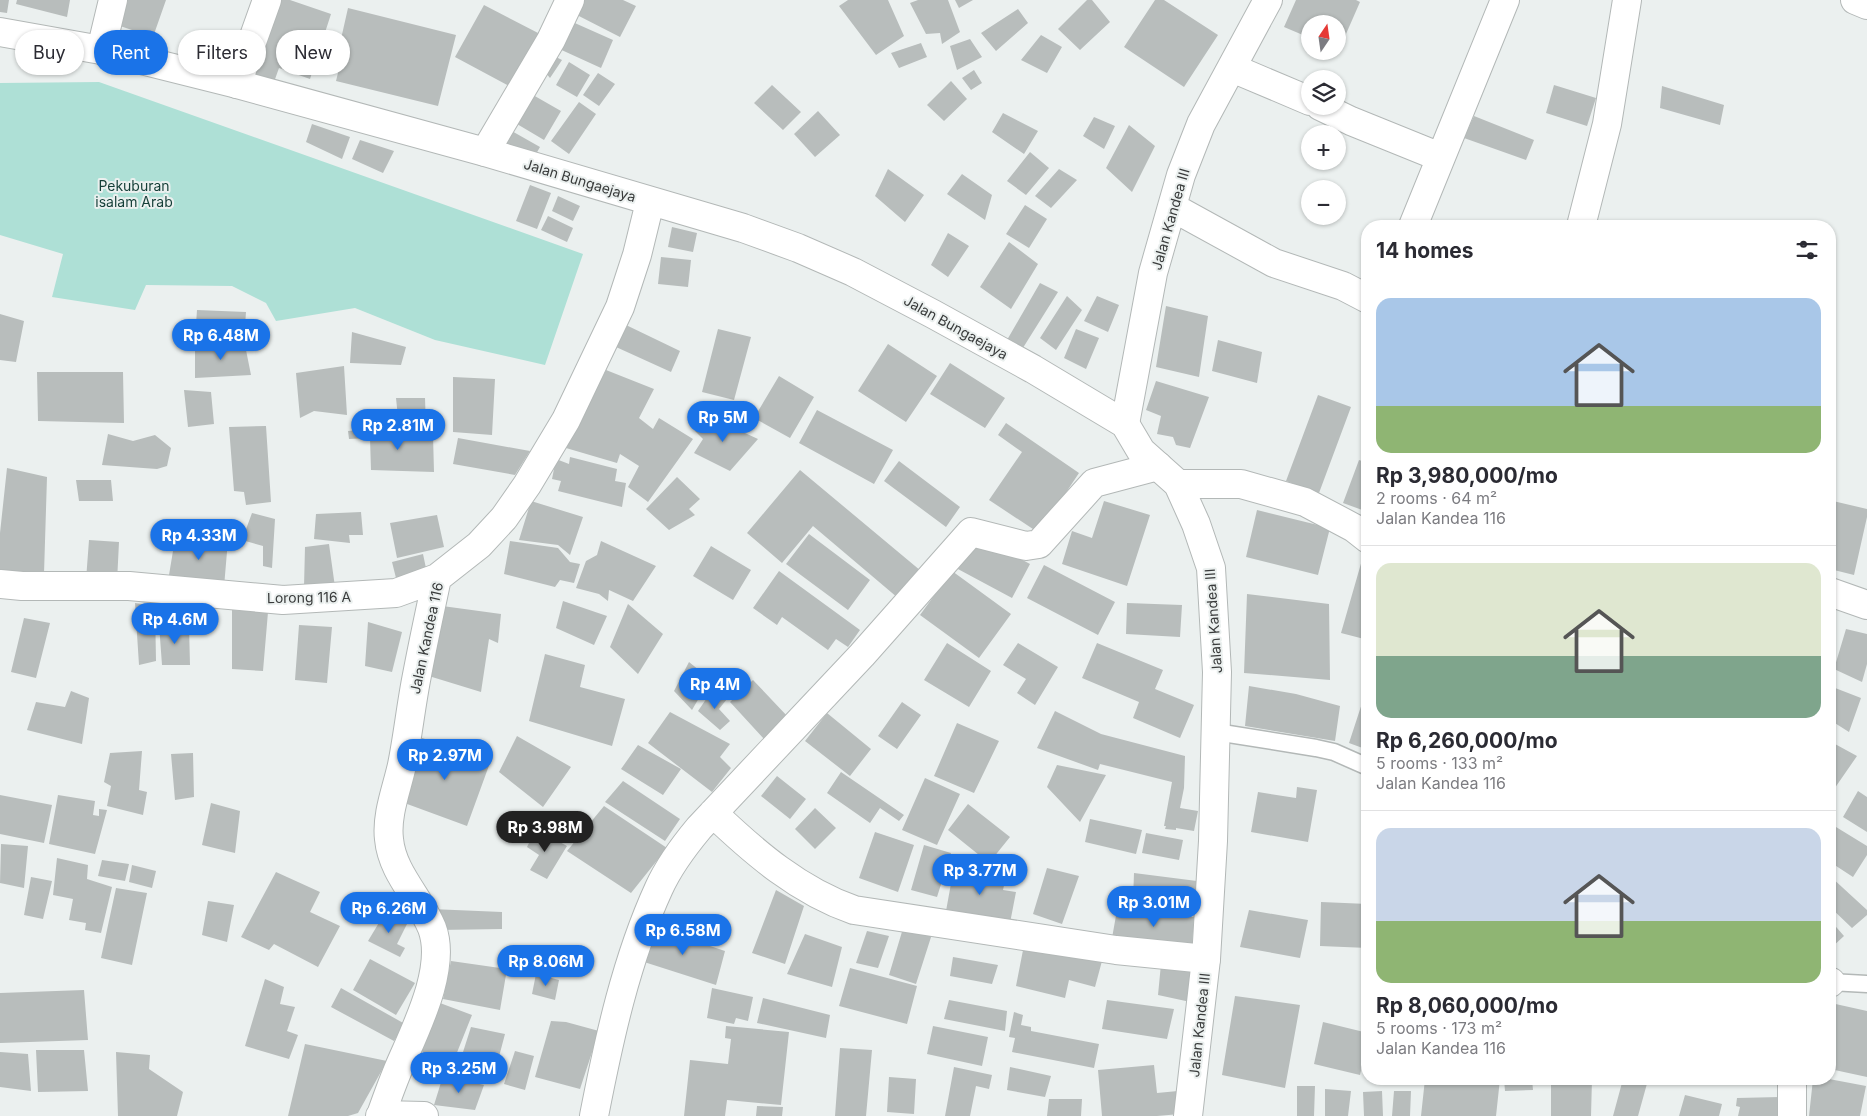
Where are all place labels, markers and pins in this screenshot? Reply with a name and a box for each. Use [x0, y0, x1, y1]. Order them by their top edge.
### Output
pin: Rp 6.48M [169, 318, 273, 361]
pin: Rp 5M [688, 400, 758, 443]
pin: Rp 2.81M [346, 408, 450, 451]
pin: Rp 4.33M [147, 518, 251, 561]
pin: Rp 4.6M [129, 602, 221, 645]
pin: Rp 4M [680, 668, 750, 710]
pin: Rp 2.97M [393, 738, 497, 781]
pin: Rp 3.98M [493, 810, 597, 853]
pin: Rp 3.77M [928, 854, 1032, 896]
pin: Rp 3.01M [1102, 886, 1206, 928]
pin: Rp 6.26M [337, 892, 441, 934]
pin: Rp 6.58M [631, 914, 735, 956]
pin: Rp 8.06M [494, 944, 598, 987]
pin: Rp 3.25M [407, 1052, 511, 1094]

